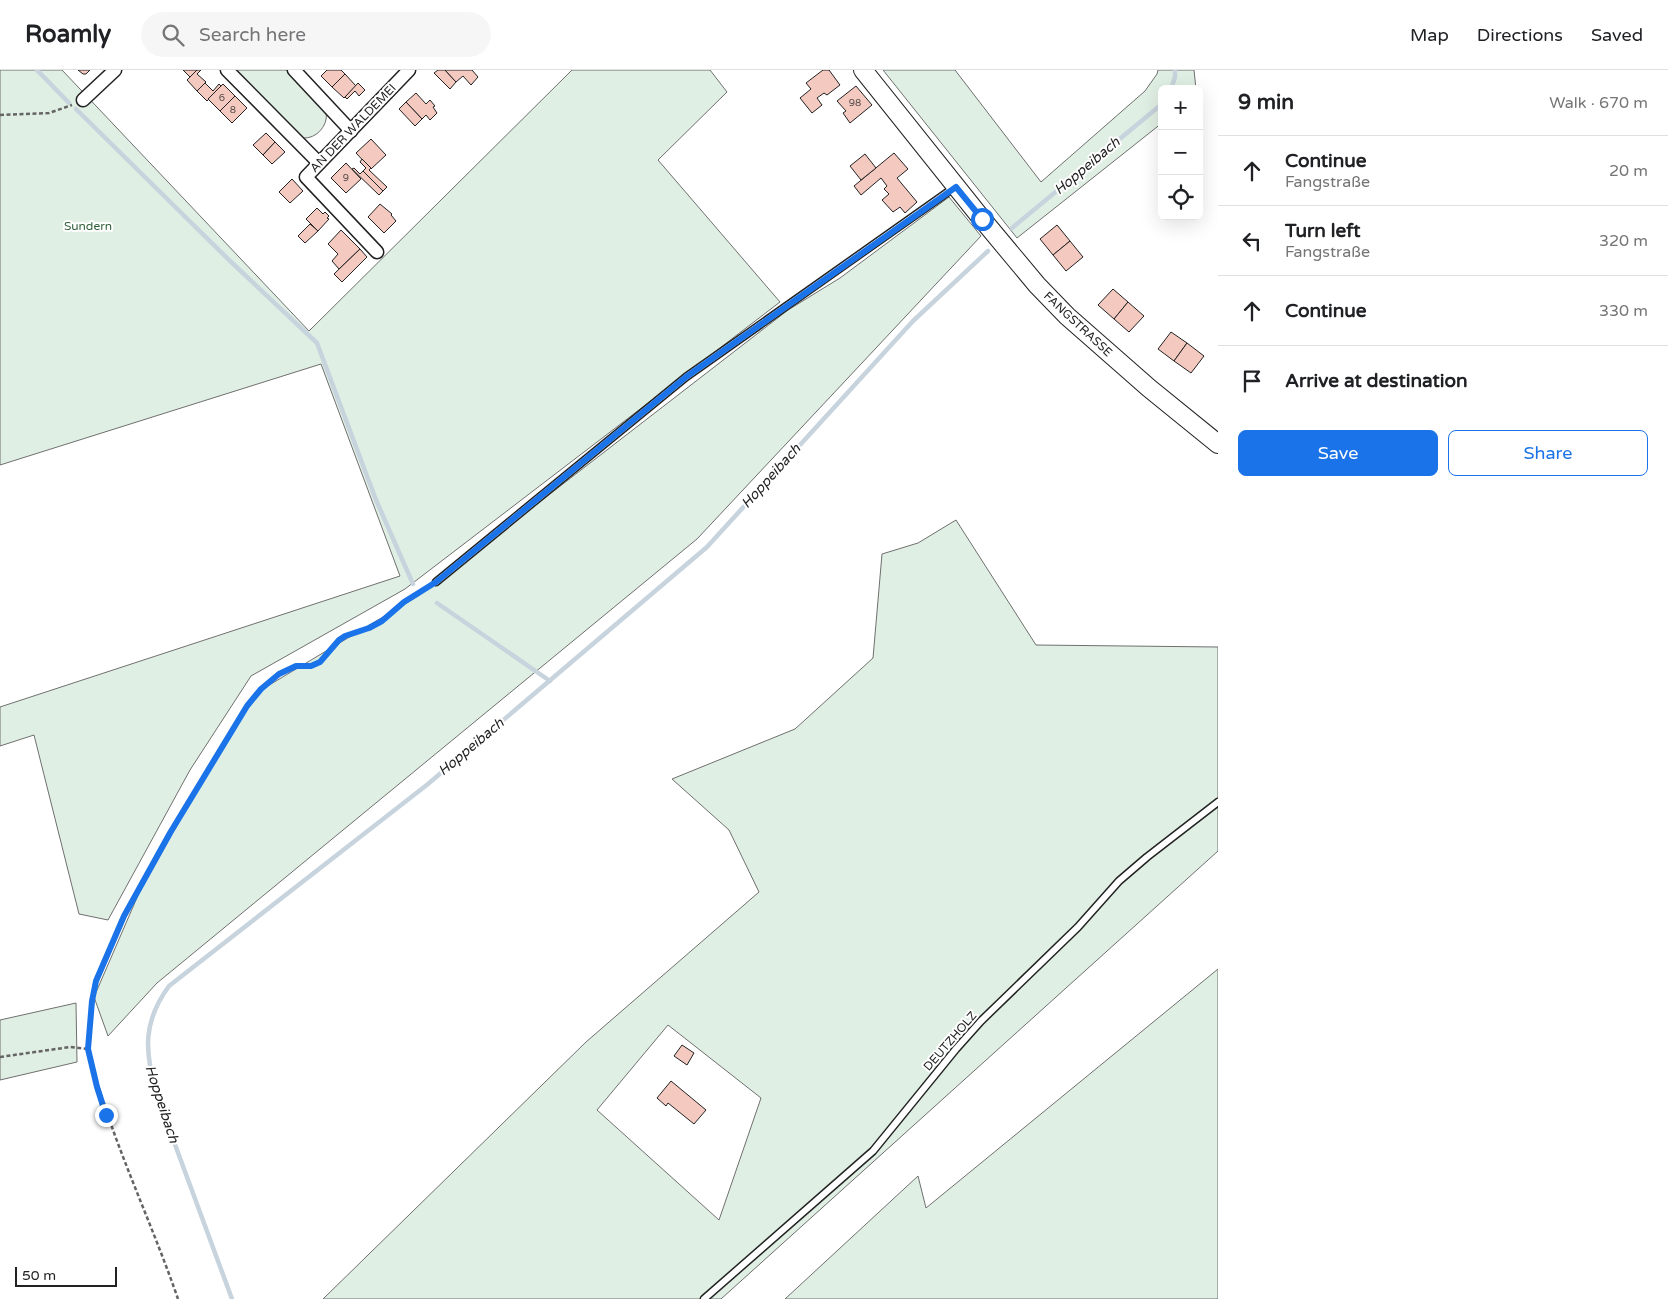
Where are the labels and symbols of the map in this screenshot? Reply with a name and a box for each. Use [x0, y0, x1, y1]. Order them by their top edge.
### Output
street label: AN DER WALDEMEI [307, 81, 399, 175]
house number: 6 [219, 92, 225, 104]
house number: 98 [849, 97, 861, 109]
house number: 8 [230, 104, 236, 116]
water label: Hoppeibach [1051, 133, 1124, 198]
house number: 9 [343, 172, 349, 184]
route start [971, 208, 994, 231]
park label: Sundern [64, 219, 112, 233]
street label: FANGSTRASSE [1041, 289, 1115, 360]
water label: Hoppeibach [738, 440, 805, 512]
water label: Hoppeibach [435, 714, 508, 779]
street label: DEUTZHOLZ [920, 1008, 980, 1074]
water label: Hoppeibach [141, 1063, 183, 1145]
route end [95, 1104, 118, 1127]
scale bar [15, 1264, 118, 1287]

